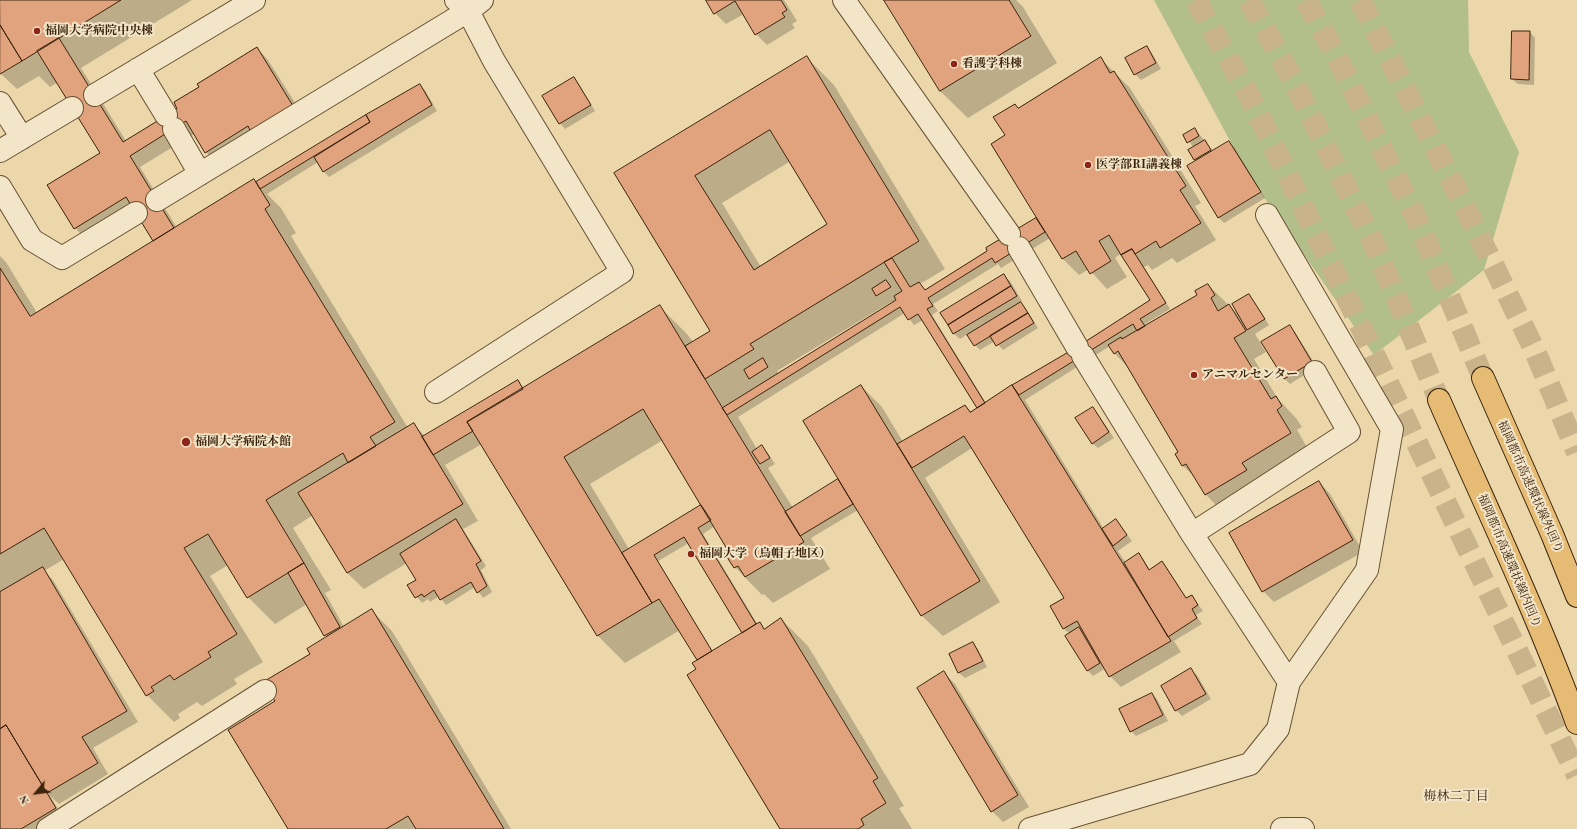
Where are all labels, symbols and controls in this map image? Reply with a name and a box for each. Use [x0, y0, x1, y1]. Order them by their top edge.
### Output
place label: 福岡大学病院中央棟 [45, 24, 153, 38]
marker: 福岡大学病院中央棟 [32, 26, 42, 36]
place label: 看護学科棟 [962, 57, 1022, 71]
marker: 看護学科棟 [949, 59, 959, 69]
place label: 医学部RI講義棟 [1096, 158, 1182, 172]
marker: 医学部RI講義棟 [1083, 160, 1093, 170]
place label: アニマルセンター [1202, 368, 1298, 382]
marker: アニマルセンター [1189, 370, 1199, 380]
street label: 福岡都市高速環状線外回り [1494, 418, 1566, 556]
place label: 福岡大学病院本館 [195, 435, 291, 449]
marker: 福岡大学病院本館 [180, 436, 192, 448]
street label: 福岡都市高速環状線内回り [1474, 492, 1544, 630]
place label: 福岡大学（烏帽子地区） [699, 547, 831, 561]
marker: 福岡大学（烏帽子地区） [686, 549, 696, 559]
north arrow [16, 773, 56, 813]
district label: 梅林二丁目 [1424, 789, 1488, 805]
text: N [18, 793, 32, 805]

